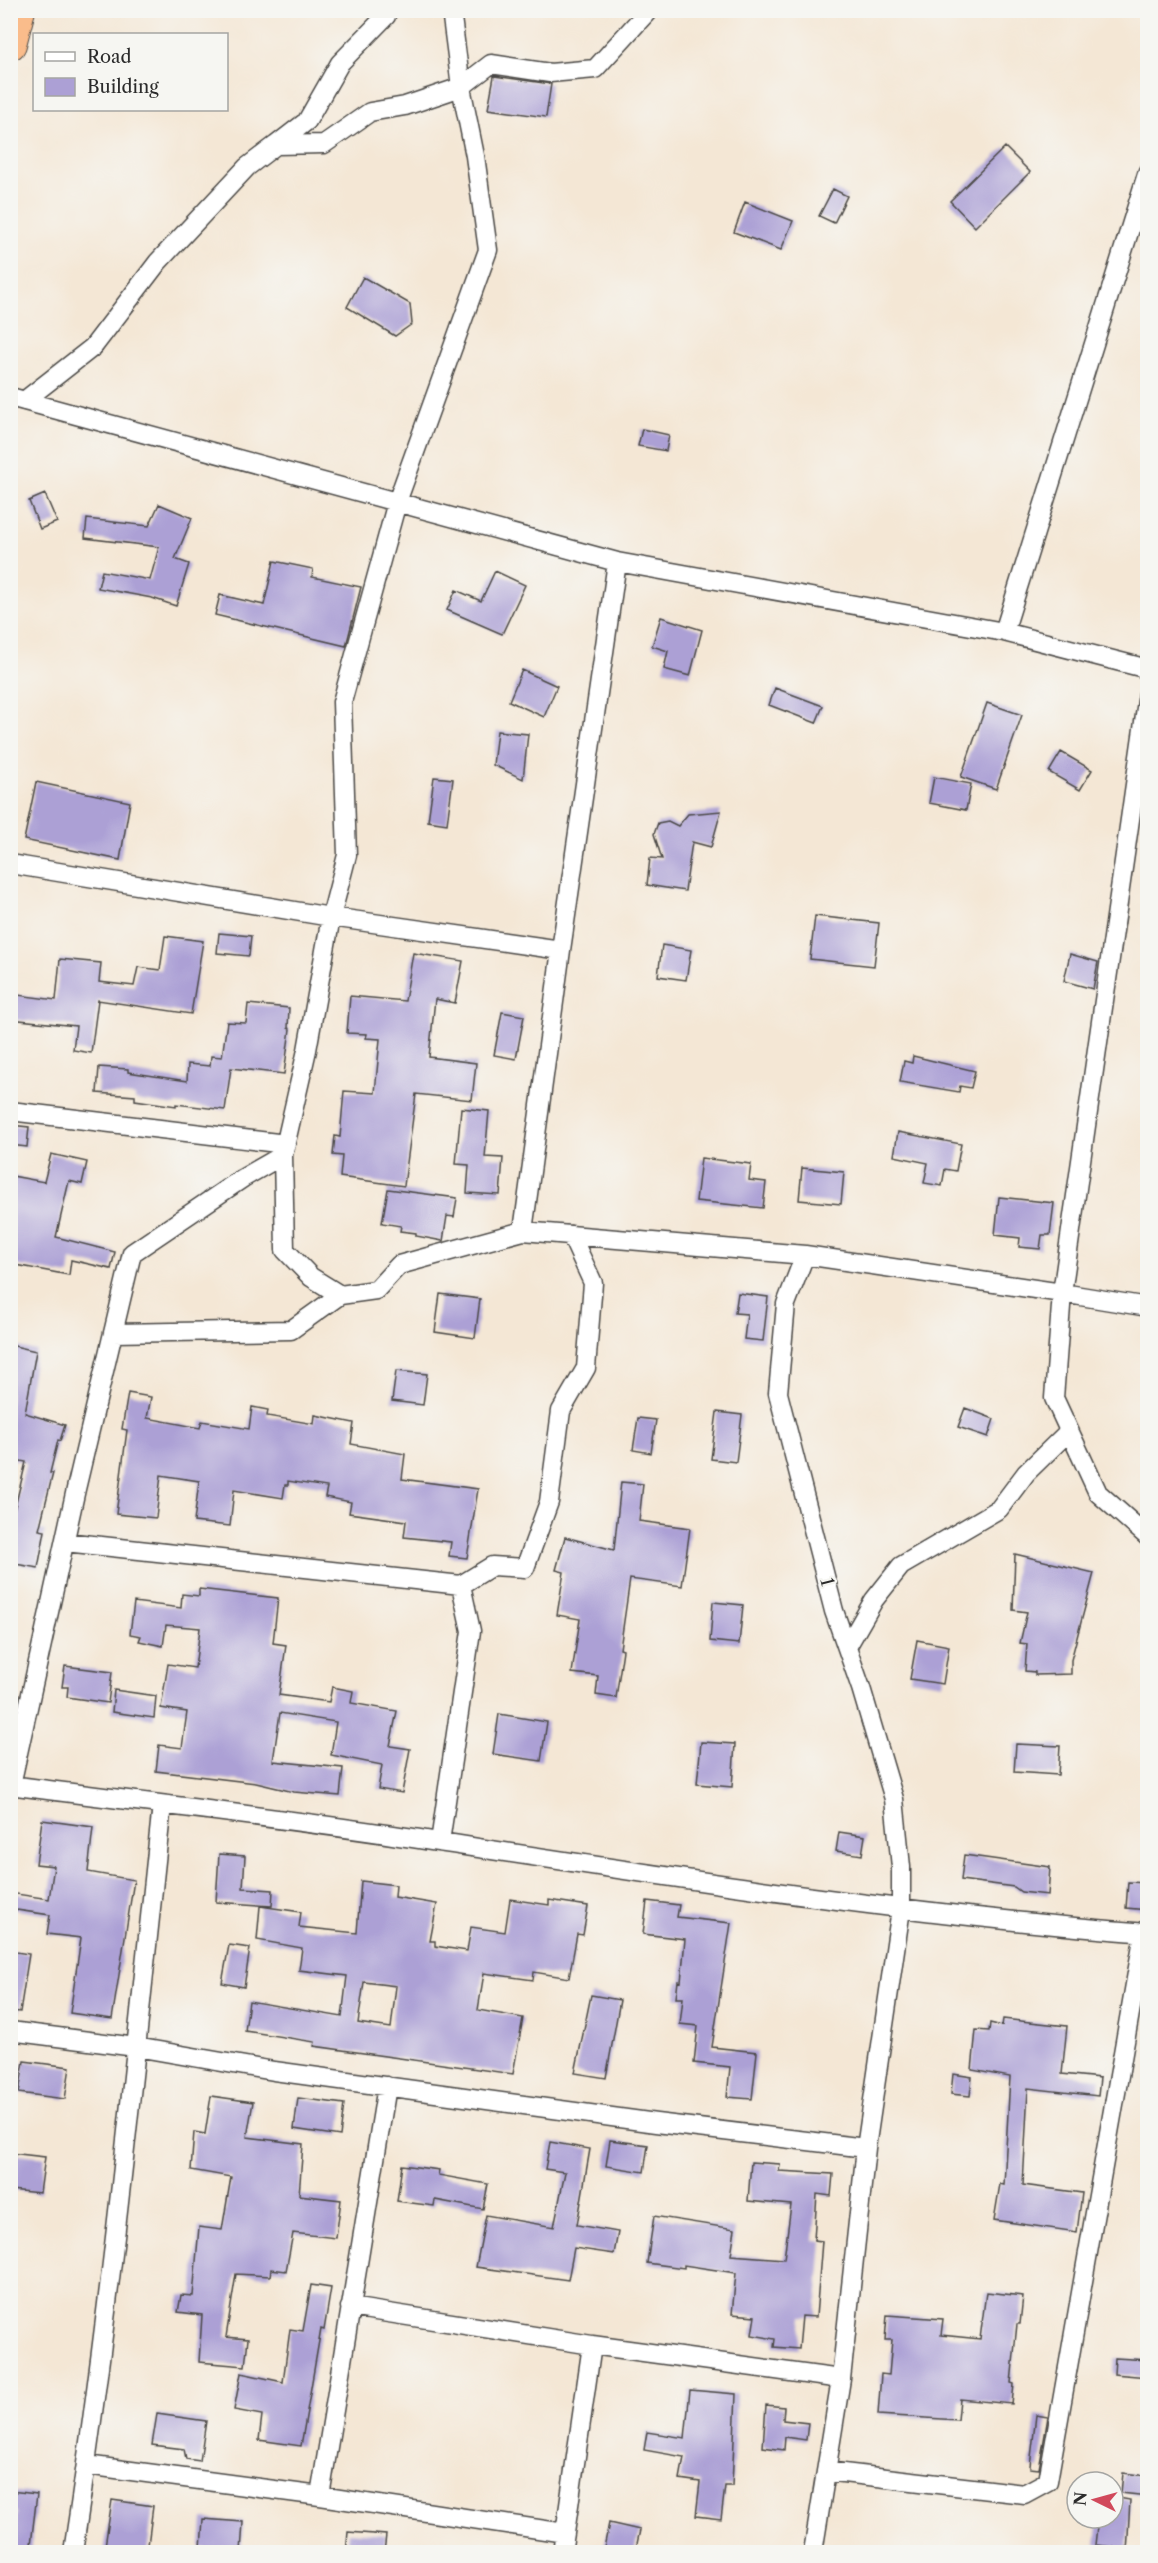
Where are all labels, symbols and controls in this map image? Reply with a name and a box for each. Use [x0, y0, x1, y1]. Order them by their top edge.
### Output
legend [33, 33, 228, 111]
text: Road [87, 46, 132, 68]
text: Building [87, 76, 159, 98]
street label: 1 [815, 1576, 839, 1589]
north arrow [1065, 2470, 1125, 2530]
text: N [1069, 2491, 1091, 2506]

